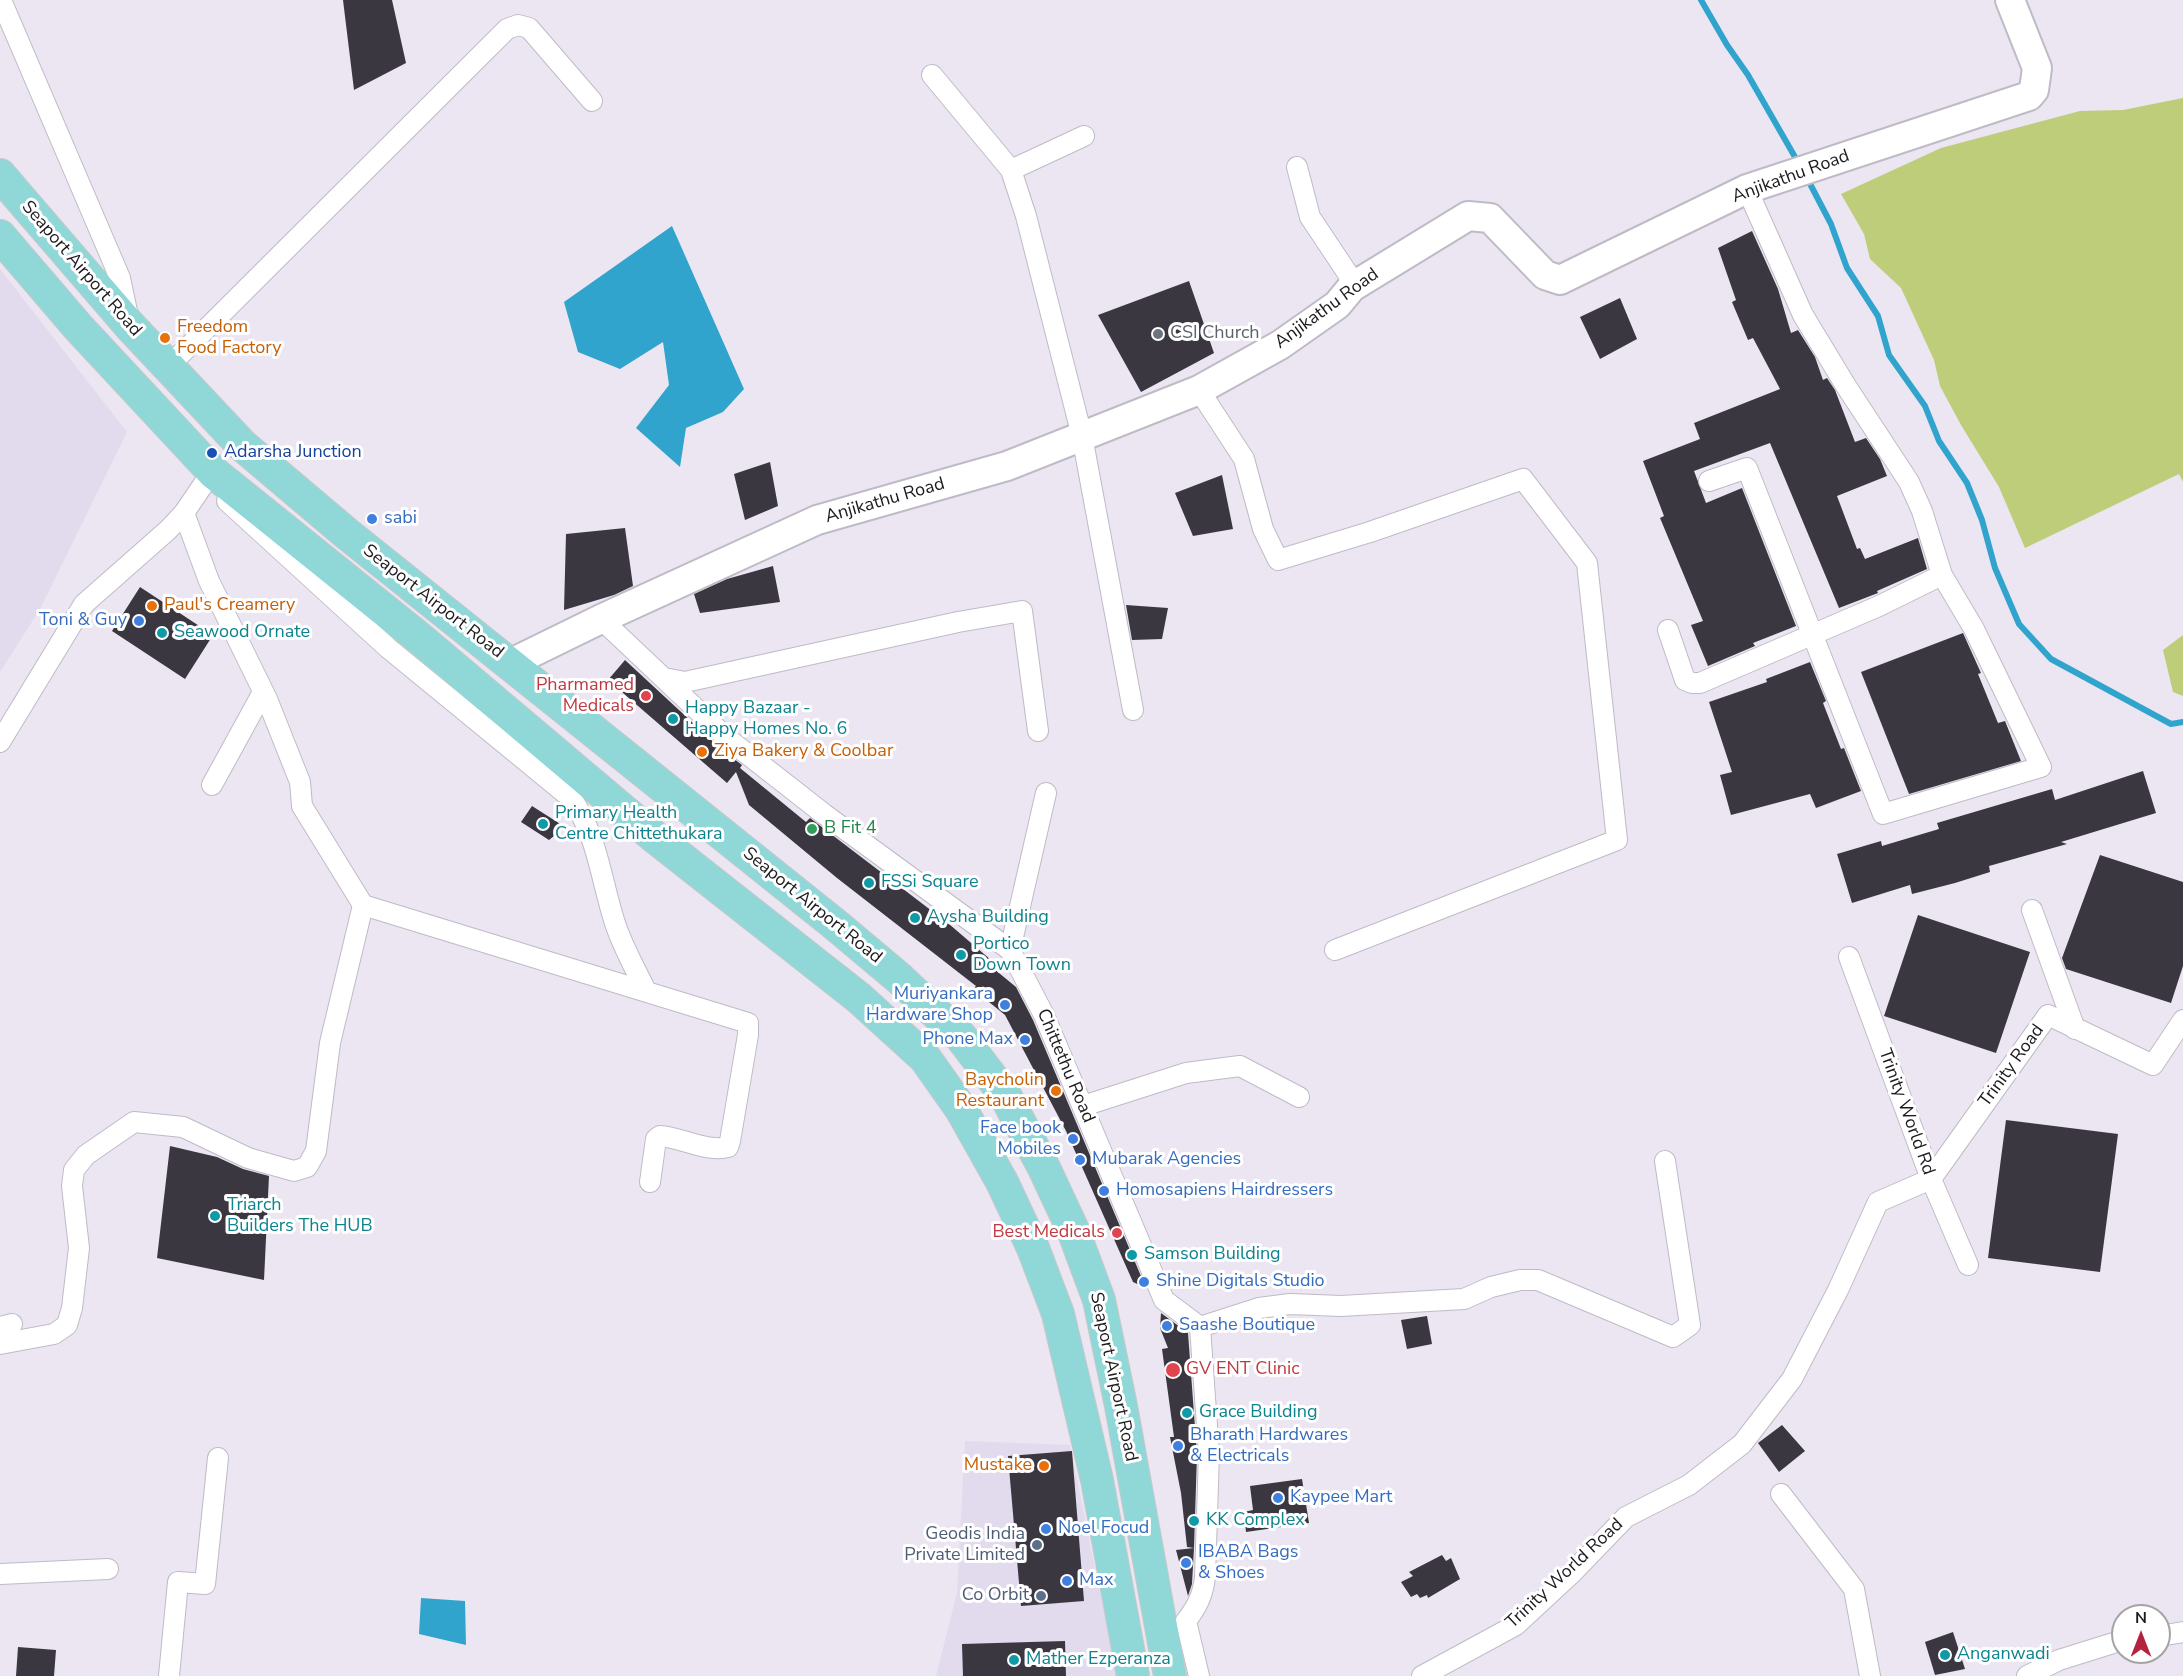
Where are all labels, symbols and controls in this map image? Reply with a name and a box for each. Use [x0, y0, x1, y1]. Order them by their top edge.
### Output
street label: Anjikathu Road [1729, 146, 1853, 208]
street label: Seaport Airport Road [16, 197, 146, 341]
street label: Anjikathu Road [1271, 264, 1383, 354]
place label: Freedom Food Factory [177, 317, 281, 360]
place label: CSI Church [1170, 323, 1260, 345]
marker: CSI Church [1151, 327, 1165, 341]
marker: Freedom Food Factory [158, 331, 172, 345]
place label: Adarsha Junction [224, 442, 362, 464]
marker: Adarsha Junction [205, 446, 219, 460]
street label: Anjikathu Road [823, 474, 947, 528]
place label: sabi [384, 508, 417, 530]
marker: sabi [365, 512, 379, 526]
street label: Seaport Airport Road [358, 540, 508, 664]
place label: Paul's Creamery [164, 595, 295, 617]
marker: Paul's Creamery [145, 599, 159, 613]
place label: Toni & Guy [39, 610, 127, 632]
marker: Toni & Guy [132, 614, 146, 628]
place label: Seawood Ornate [174, 622, 310, 644]
marker: Seawood Ornate [155, 626, 169, 640]
place label: Pharmamed Medicals [536, 675, 634, 718]
marker: Pharmamed Medicals [639, 689, 653, 703]
place label: Happy Bazaar - Happy Homes No. 6 [685, 698, 847, 740]
marker: Happy Bazaar - Happy Homes No. 6 [666, 712, 680, 726]
place label: Ziya Bakery & Coolbar [714, 741, 893, 763]
marker: Ziya Bakery & Coolbar [695, 745, 709, 759]
place label: Primary Health Centre Chittethukara [555, 803, 722, 846]
marker: Primary Health Centre Chittethukara [536, 817, 550, 831]
place label: B Fit 4 [824, 818, 877, 840]
marker: B Fit 4 [805, 822, 819, 836]
street label: Seaport Airport Road [738, 843, 886, 969]
place label: FSSi Square [881, 872, 979, 894]
marker: FSSi Square [862, 876, 876, 890]
place label: Aysha Building [927, 907, 1049, 929]
marker: Aysha Building [908, 911, 922, 925]
place label: Portico Down Town [973, 934, 1071, 976]
marker: Portico Down Town [954, 948, 968, 962]
place label: Muriyankara Hardware Shop [866, 984, 993, 1026]
marker: Muriyankara Hardware Shop [998, 998, 1012, 1012]
street label: Chittethu Road [1031, 1006, 1099, 1126]
street label: Trinity Road [1975, 1021, 2049, 1111]
place label: Phone Max [923, 1029, 1013, 1051]
marker: Phone Max [1018, 1033, 1032, 1047]
street label: Trinity World Rd [1873, 1046, 1939, 1178]
place label: Baycholin Restaurant [956, 1070, 1044, 1112]
marker: Baycholin Restaurant [1049, 1084, 1063, 1098]
place label: Face book Mobiles [980, 1118, 1061, 1160]
marker: Face book Mobiles [1066, 1132, 1080, 1146]
place label: Mubarak Agencies [1092, 1149, 1241, 1171]
marker: Mubarak Agencies [1073, 1153, 1087, 1167]
place label: Homosapiens Hairdressers [1116, 1180, 1333, 1202]
marker: Homosapiens Hairdressers [1097, 1184, 1111, 1198]
place label: Triarch Builders The HUB [227, 1195, 373, 1238]
marker: Triarch Builders The HUB [208, 1209, 222, 1223]
place label: Best Medicals [992, 1222, 1105, 1244]
marker: Best Medicals [1110, 1226, 1124, 1240]
place label: Samson Building [1144, 1244, 1281, 1266]
marker: Samson Building [1125, 1248, 1139, 1262]
place label: Shine Digitals Studio [1156, 1271, 1325, 1293]
marker: Shine Digitals Studio [1137, 1275, 1151, 1289]
street label: Seaport Airport Road [1085, 1290, 1141, 1464]
place label: Saashe Boutique [1179, 1315, 1315, 1337]
marker: Saashe Boutique [1160, 1319, 1174, 1333]
place label: GV ENT Clinic [1186, 1359, 1300, 1381]
marker: GV ENT Clinic [1164, 1361, 1182, 1379]
place label: Grace Building [1199, 1402, 1317, 1424]
marker: Grace Building [1180, 1406, 1194, 1420]
place label: Bharath Hardwares & Electricals [1190, 1425, 1348, 1468]
marker: Bharath Hardwares & Electricals [1171, 1439, 1185, 1453]
place label: Mustake [964, 1455, 1032, 1477]
marker: Mustake [1037, 1459, 1051, 1473]
place label: Kaypee Mart [1290, 1487, 1392, 1509]
marker: Kaypee Mart [1271, 1491, 1285, 1505]
place label: KK Complex [1206, 1510, 1305, 1532]
marker: KK Complex [1187, 1514, 1201, 1528]
street label: Trinity World Road [1502, 1514, 1628, 1634]
place label: Noel Focud [1058, 1518, 1149, 1540]
marker: Noel Focud [1039, 1522, 1053, 1536]
place label: Geodis India Private Limited [904, 1524, 1025, 1567]
marker: Geodis India Private Limited [1030, 1538, 1044, 1552]
place label: IBABA Bags & Shoes [1198, 1542, 1298, 1584]
marker: IBABA Bags & Shoes [1179, 1556, 1193, 1570]
place label: Max [1079, 1570, 1113, 1592]
marker: Max [1060, 1574, 1074, 1588]
place label: Co Orbit [962, 1585, 1029, 1607]
marker: Co Orbit [1034, 1589, 1048, 1603]
north arrow [2111, 1604, 2171, 1664]
text: N [2135, 1607, 2147, 1629]
place label: Anganwadi [1957, 1644, 2050, 1666]
marker: Anganwadi [1938, 1648, 1952, 1662]
place label: Mather Ezperanza [1026, 1649, 1171, 1671]
marker: Mather Ezperanza [1007, 1653, 1021, 1667]

